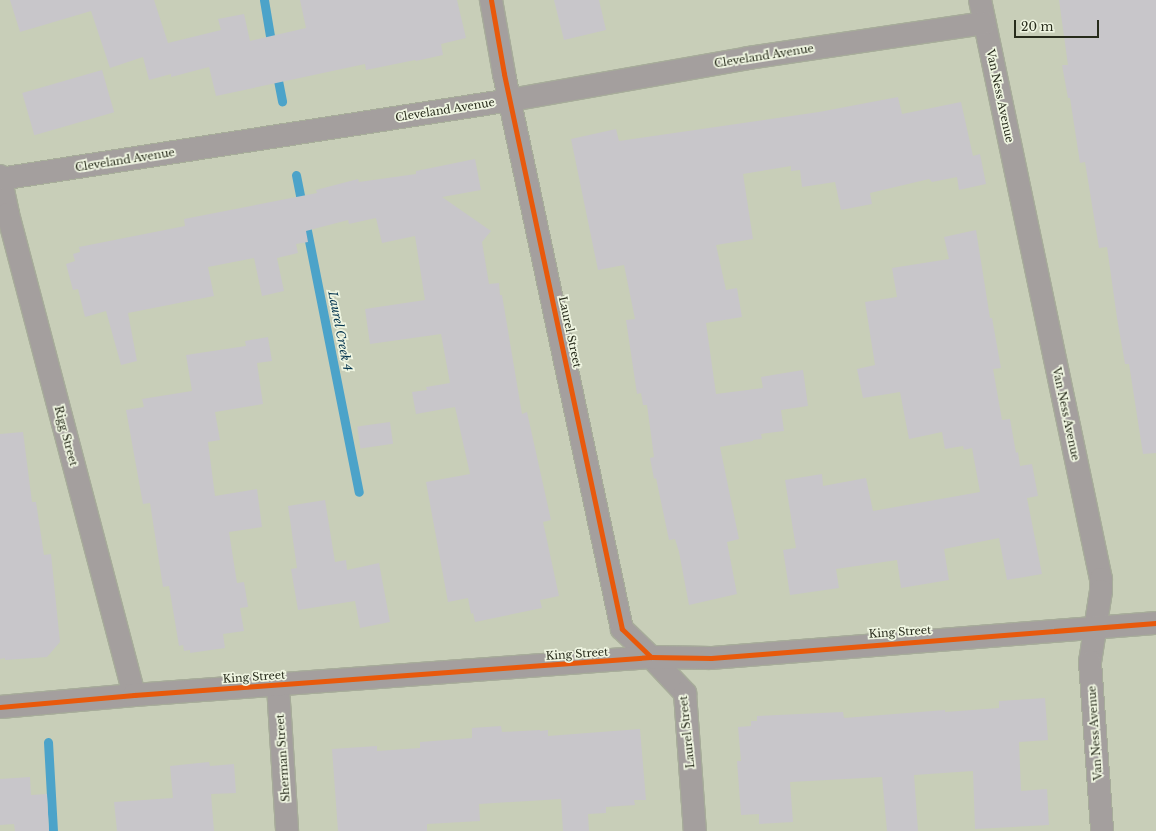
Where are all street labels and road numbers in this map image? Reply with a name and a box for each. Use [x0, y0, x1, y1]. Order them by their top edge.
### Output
street label: Cleveland Avenue [713, 42, 815, 70]
street label: Van Ness Avenue [984, 48, 1016, 144]
street label: Cleveland Avenue [394, 96, 496, 124]
street label: Cleveland Avenue [74, 146, 176, 174]
street label: Laurel Street [556, 295, 584, 369]
street label: Van Ness Avenue [1050, 366, 1082, 462]
street label: Rigg Street [52, 404, 80, 468]
street label: King Street [868, 623, 932, 641]
street label: King Street [545, 645, 609, 663]
street label: King Street [222, 668, 286, 686]
street label: Van Ness Avenue [1085, 685, 1105, 781]
street label: Laurel Street [677, 695, 697, 769]
street label: Sherman Street [273, 714, 293, 802]

